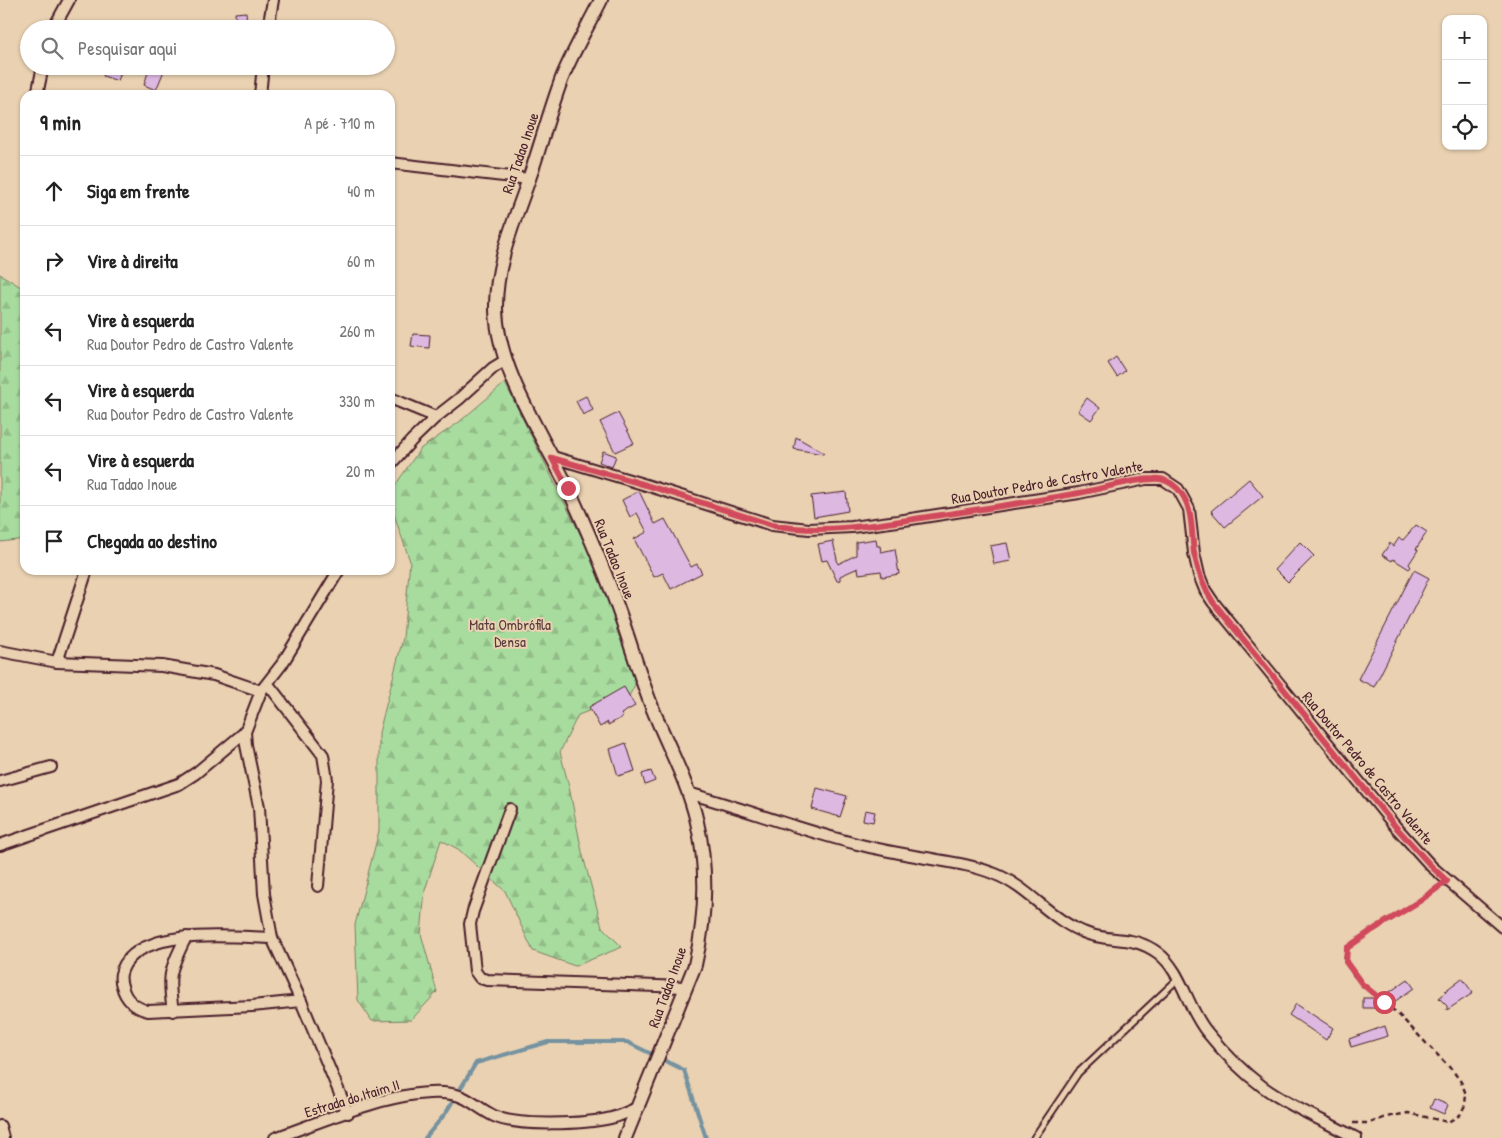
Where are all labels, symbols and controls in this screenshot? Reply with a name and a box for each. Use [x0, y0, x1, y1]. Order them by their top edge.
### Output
map controls [1442, 15, 1487, 150]
button: + [1442, 15, 1487, 60]
search box [20, 20, 395, 75]
icon: search [38, 34, 66, 62]
text: Pesquisar aqui [78, 35, 177, 61]
button: − [1442, 60, 1487, 105]
button: locate [1442, 105, 1487, 150]
text: 9 min [40, 108, 81, 137]
street label: Rua Tadao Inoue [496, 110, 544, 196]
text: A pé · 710 m [304, 112, 375, 134]
icon: ahead [40, 177, 68, 205]
text: Siga em frente [87, 178, 190, 204]
text: 40 m [347, 180, 375, 202]
icon: right [40, 247, 68, 275]
text: Vire à direita [87, 248, 178, 274]
text: 60 m [347, 250, 375, 272]
text: Vire à esquerda [87, 307, 194, 333]
icon: left [40, 317, 68, 345]
text: 260 m [339, 320, 375, 342]
text: Rua Doutor Pedro de Castro Valente [87, 333, 294, 355]
text: Vire à esquerda [87, 377, 194, 403]
icon: left [40, 387, 68, 415]
text: 330 m [339, 390, 375, 412]
text: Rua Doutor Pedro de Castro Valente [87, 403, 294, 425]
text: Vire à esquerda [87, 447, 194, 473]
street label: Rua Doutor Pedro de Castro Valente [950, 455, 1144, 509]
icon: left [40, 457, 68, 485]
text: 20 m [346, 460, 375, 482]
text: Rua Tadao Inoue [87, 473, 177, 495]
route end [557, 477, 580, 500]
street label: Rua Tadao Inoue [589, 516, 641, 602]
icon: arrive [40, 527, 68, 555]
text: Chegada ao destino [87, 528, 217, 554]
park label: Mata Ombrófila Densa [469, 614, 551, 652]
street label: Rua Doutor Pedro de Castro Valente [1298, 687, 1438, 849]
street label: Rua Tadao Inoue [643, 944, 691, 1030]
route start [1373, 991, 1396, 1014]
street label: Estrada do Itaim II [302, 1074, 402, 1122]

